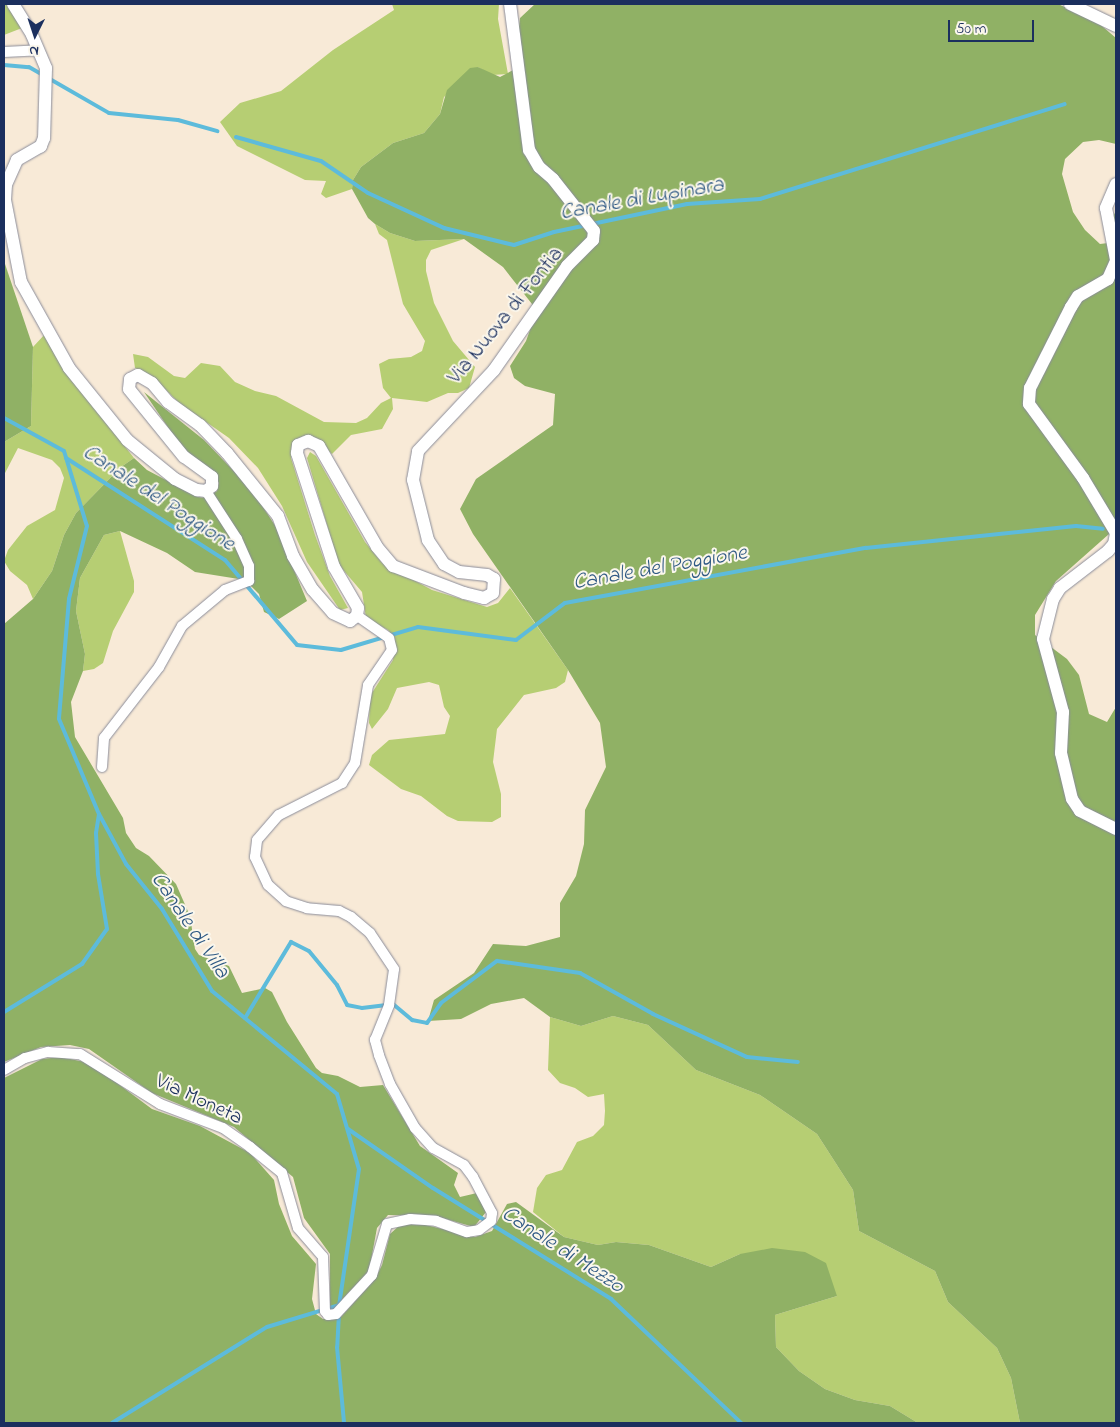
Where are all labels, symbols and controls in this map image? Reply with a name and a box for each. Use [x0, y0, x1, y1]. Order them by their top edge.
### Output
north arrow [10, 10, 60, 60]
scale bar [950, 10, 1036, 42]
text: 50 m [956, 18, 986, 40]
text: N [28, 40, 39, 61]
water label: Canale di Lupinara [558, 173, 726, 227]
street label: Via Nuova di Fontia [443, 242, 569, 390]
water label: Canale del Poggione [77, 440, 239, 558]
water label: Canale del Poggione [571, 541, 749, 597]
water label: Canale di Villa [144, 868, 234, 984]
street label: Via Moneta [151, 1069, 247, 1131]
water label: Canale di Mezzo [496, 1202, 628, 1300]

